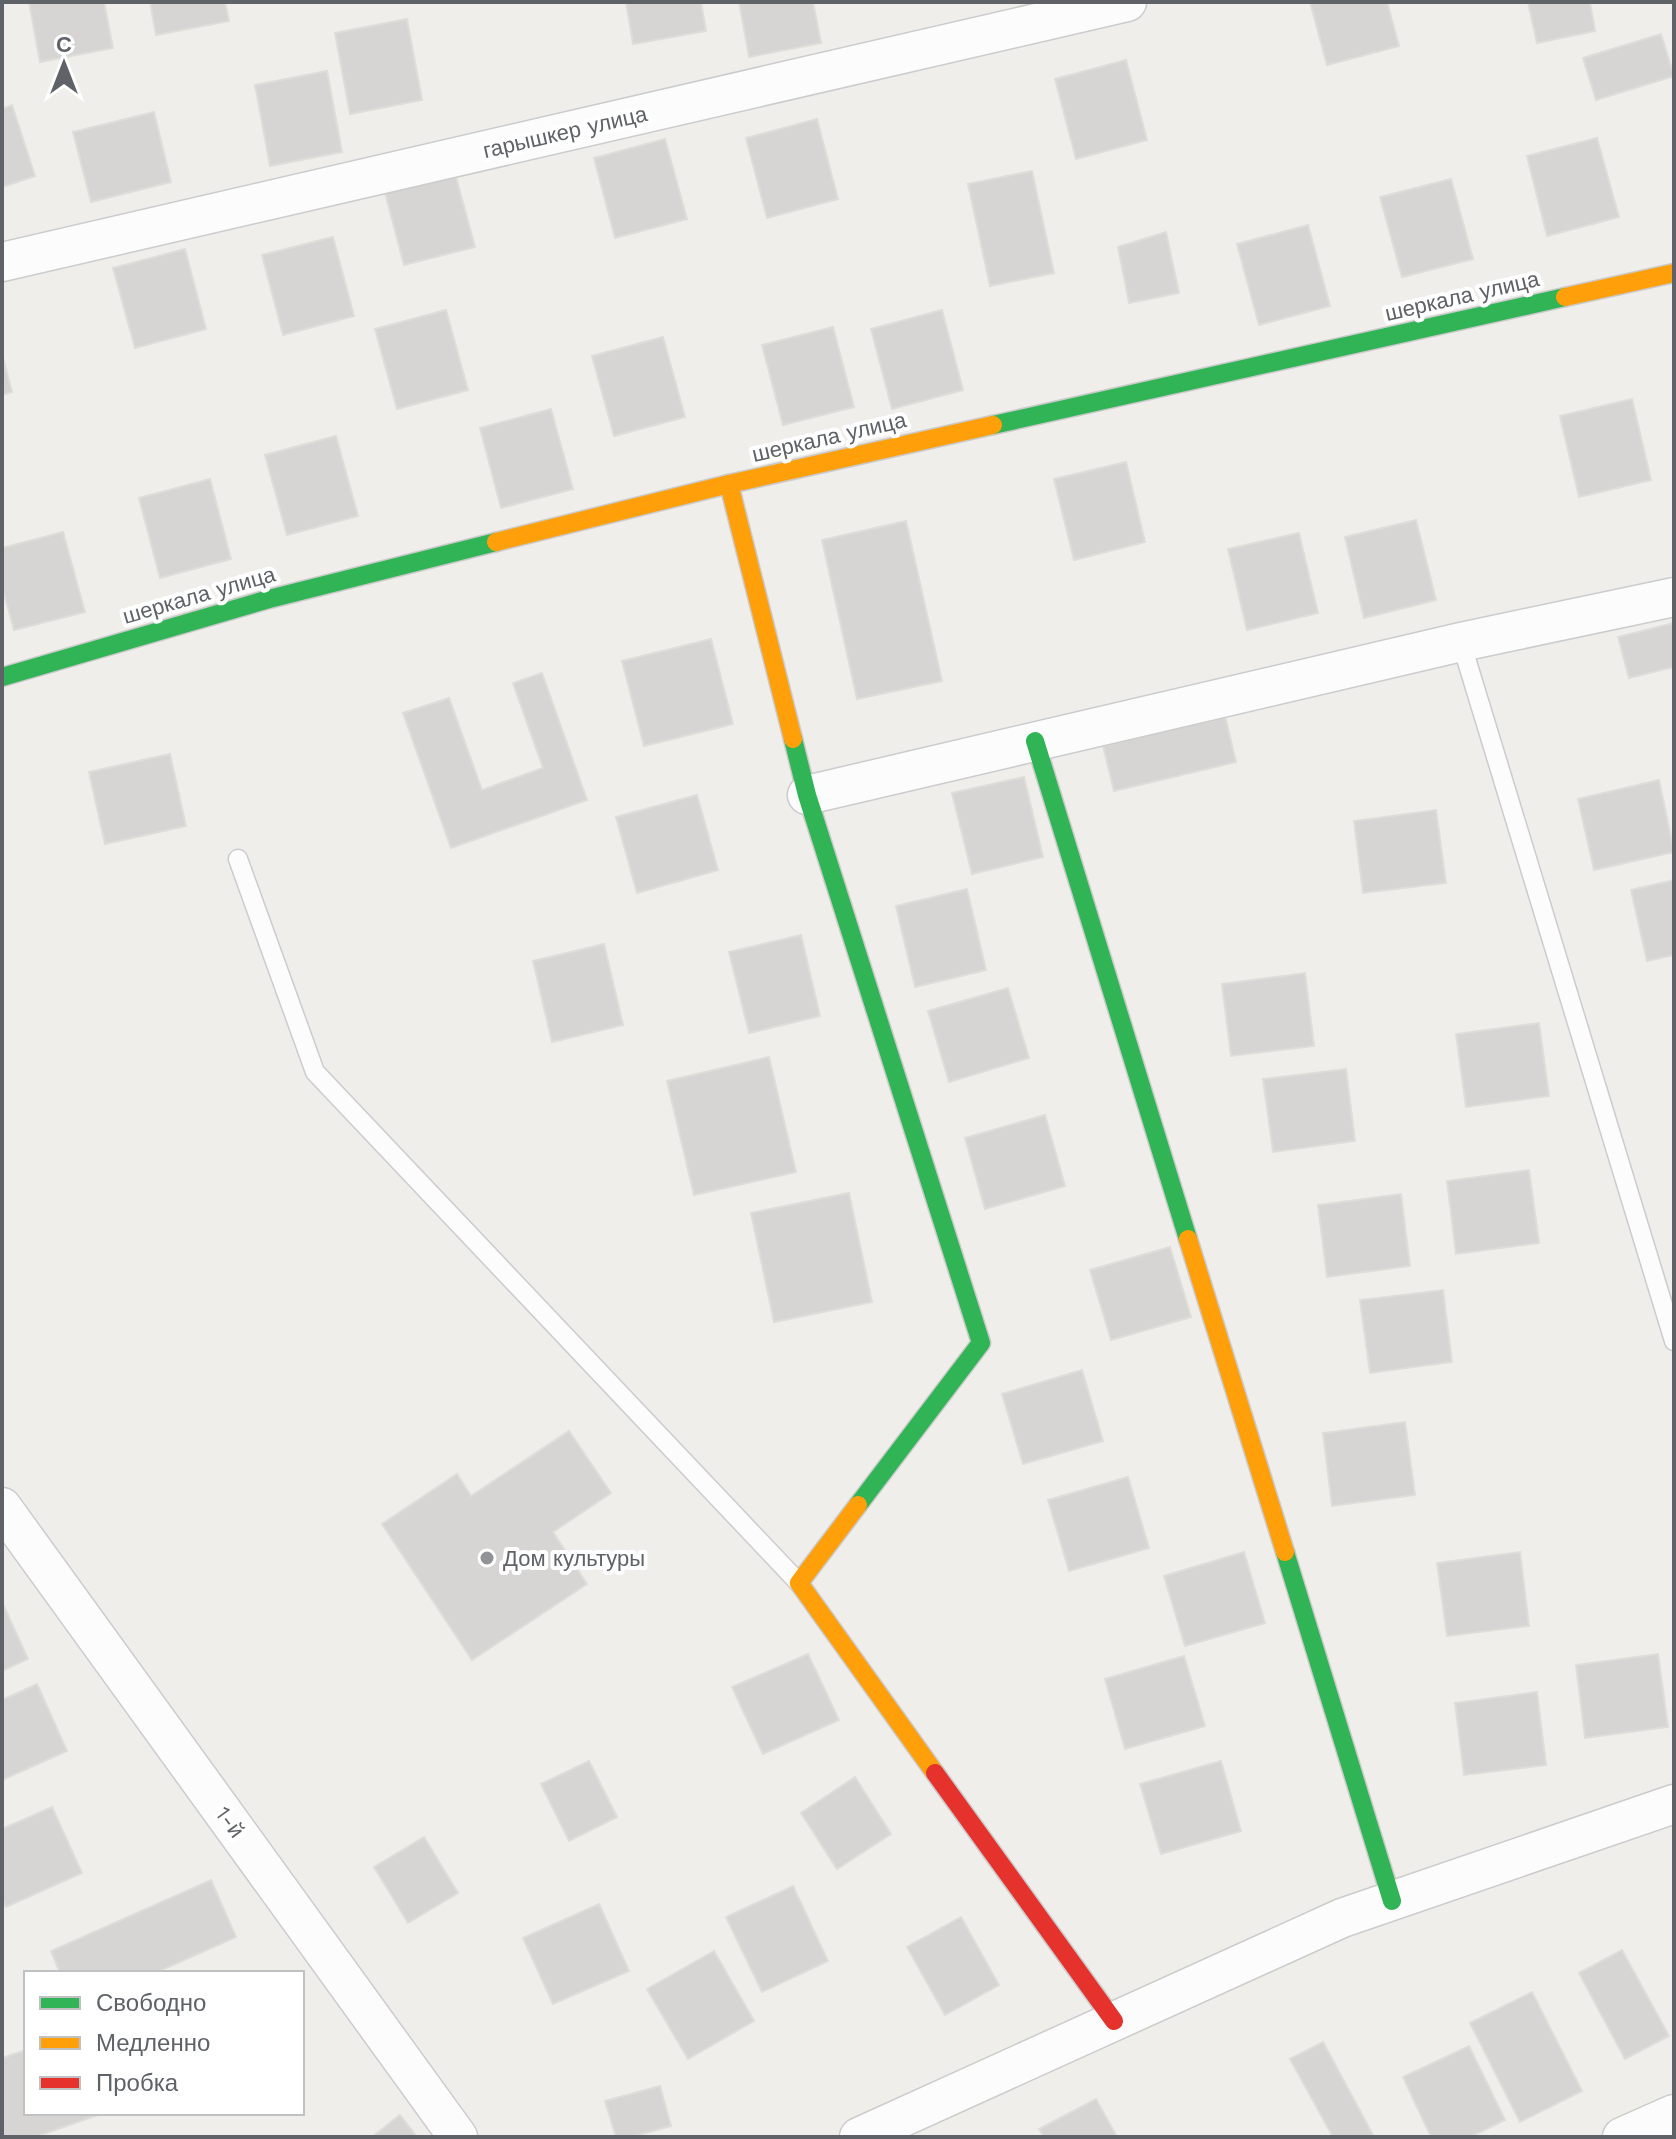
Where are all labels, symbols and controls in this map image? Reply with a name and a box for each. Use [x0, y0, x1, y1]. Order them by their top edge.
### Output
north arrow [24, 24, 104, 104]
text: С [56, 32, 72, 57]
street label: гарышкер улица [480, 101, 650, 163]
street label: шеркала улица [1382, 266, 1542, 326]
street label: шеркала улица [749, 407, 909, 467]
street label: шеркала улица [120, 561, 279, 629]
place label: Дом культуры [503, 1546, 645, 1571]
marker: Дом культуры [478, 1549, 496, 1567]
street label: 1-й [210, 1802, 250, 1842]
legend [24, 1971, 304, 2115]
text: Свободно [96, 1989, 206, 2017]
text: Медленно [96, 2029, 210, 2057]
text: Пробка [96, 2069, 179, 2097]

